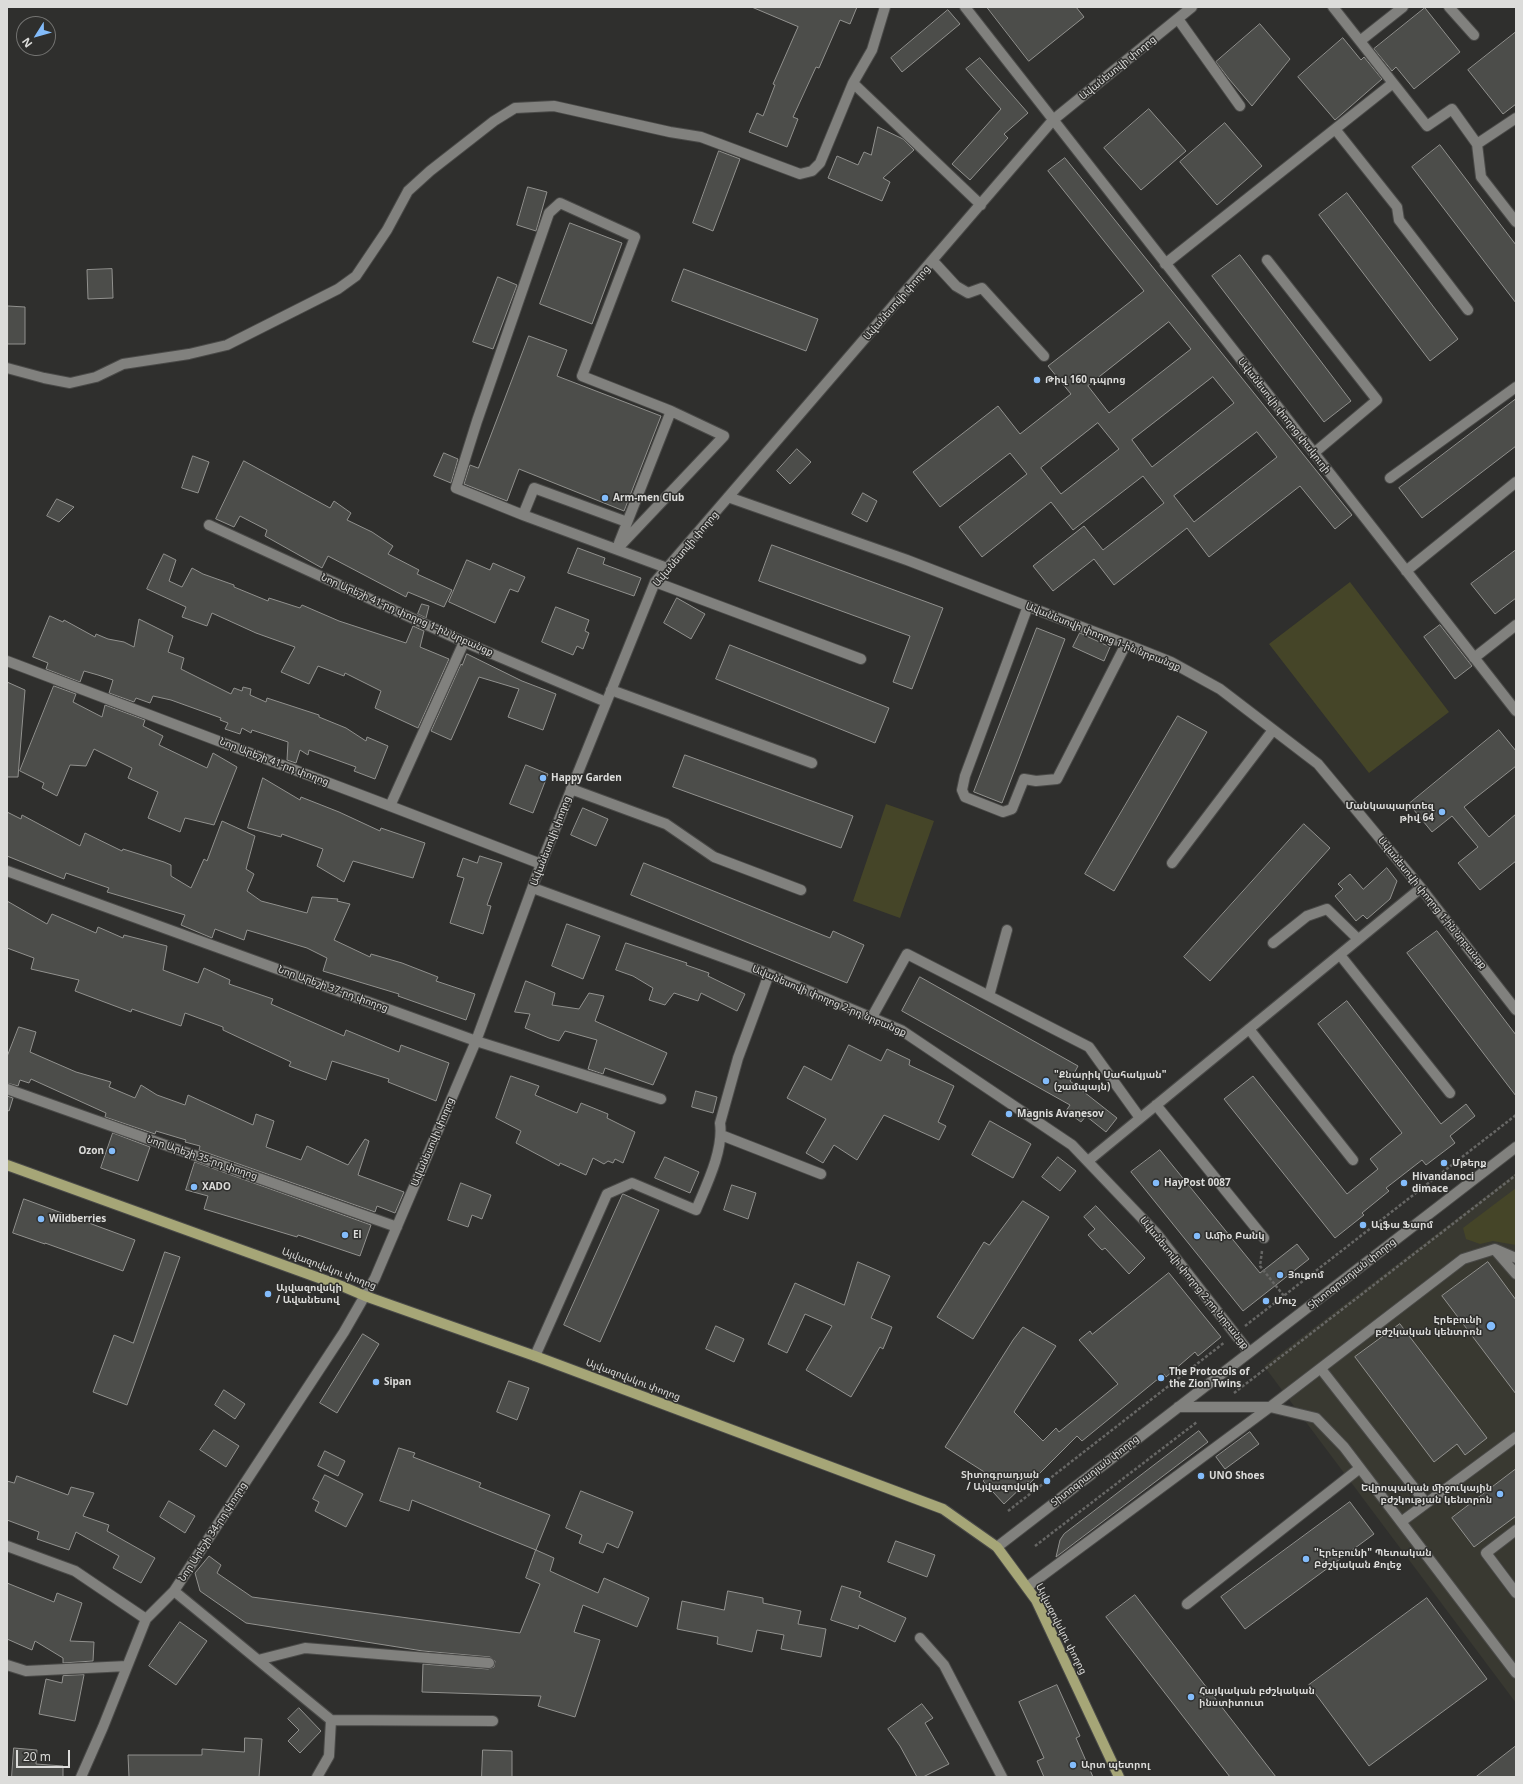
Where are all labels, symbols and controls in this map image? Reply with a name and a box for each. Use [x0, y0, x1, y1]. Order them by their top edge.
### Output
north arrow [16, 16, 56, 56]
street label: Ավանեսովի փողոց [1077, 33, 1159, 103]
text: N [18, 35, 36, 51]
street label: Ավանեսովի փողոց [861, 263, 933, 343]
street label: Ավանեսովի փողոց փակուղի [1235, 356, 1333, 476]
place label: Թիվ 160 դպրոց [1045, 374, 1126, 386]
marker: Թիվ 160 դպրոց [1032, 375, 1042, 385]
place label: Arm-men Club [613, 492, 684, 504]
marker: Arm-men Club [600, 493, 610, 503]
street label: Ավանեսովի փողոց [651, 509, 721, 589]
street label: Նոր Արեշի 41-րդ փողոց 1-ին նրբանցք [319, 571, 495, 659]
street label: Ավանեսովի փողոց 1-ին նրբանցք [1024, 600, 1182, 674]
street label: Նոր Արեշի 41-րդ փողոց [218, 736, 330, 788]
place label: Happy Garden [551, 772, 622, 784]
marker: Happy Garden [538, 773, 548, 783]
street label: Ավանեսովի փողոց [528, 794, 574, 888]
place label: Մանկապարտեզ թիվ 64 [1345, 800, 1434, 824]
marker: Մանկապարտեզ թիվ 64 [1437, 807, 1447, 817]
street label: Ավանեսովի փողոց 1-ին նրբանցք [1375, 835, 1489, 971]
street label: Նոր Արեշի 37-րդ փողոց [276, 963, 390, 1015]
street label: Ավանեսովի փողոց 2-րդ նրբանցք [750, 963, 908, 1039]
place label: "Քնարիկ Սահակյան" (շամպայն) [1054, 1069, 1166, 1092]
marker: "Քնարիկ Սահակյան" (շամպայն) [1041, 1076, 1051, 1086]
street label: Ավանեսովի փողոց [409, 1096, 457, 1188]
place label: Magnis Avanesov [1017, 1108, 1104, 1120]
marker: Magnis Avanesov [1004, 1109, 1014, 1119]
street label: Նոր Արեշի 35-րդ փողոց [145, 1133, 259, 1183]
place label: Ozon [78, 1145, 104, 1157]
marker: Ozon [107, 1146, 117, 1156]
place label: Մթերք [1452, 1157, 1487, 1169]
marker: Մթերք [1439, 1158, 1449, 1168]
place label: Hivandanoci dimace [1412, 1171, 1474, 1194]
place label: HayPost 0087 [1164, 1177, 1231, 1189]
marker: HayPost 0087 [1151, 1178, 1161, 1188]
marker: Hivandanoci dimace [1399, 1178, 1409, 1188]
place label: XADO [202, 1181, 231, 1193]
marker: XADO [189, 1182, 199, 1192]
place label: Wildberries [49, 1213, 106, 1225]
marker: Wildberries [36, 1214, 46, 1224]
street label: Ավանեսովի փողոց 2-րդ նրբանցք [1137, 1214, 1251, 1352]
place label: Ալֆա Ֆարմ [1371, 1219, 1433, 1231]
marker: Ալֆա Ֆարմ [1358, 1220, 1368, 1230]
place label: El [353, 1229, 362, 1241]
marker: El [340, 1230, 350, 1240]
place label: Ամիօ Բանկ [1205, 1230, 1265, 1242]
marker: Ամիօ Բանկ [1192, 1231, 1202, 1241]
street label: Տիտոգրադյան փողոց [1306, 1236, 1398, 1312]
street label: Այվազովսկու փողոց [280, 1245, 378, 1293]
place label: Յուքոմ [1288, 1269, 1324, 1281]
marker: Յուքոմ [1275, 1270, 1285, 1280]
place label: Այվազովսկի / Ավանեսով [276, 1282, 342, 1306]
marker: Այվազովսկի / Ավանեսով [263, 1289, 273, 1299]
place label: Մուշ [1274, 1295, 1296, 1307]
marker: Մուշ [1261, 1296, 1271, 1306]
place label: Էրեբունի բժշկական կենտրոն [1375, 1314, 1482, 1338]
marker: Էրեբունի բժշկական կենտրոն [1485, 1320, 1497, 1332]
street label: Այվազովսկու փողոց [584, 1356, 682, 1404]
place label: The Protocols of the Zion Twins [1169, 1366, 1249, 1390]
marker: The Protocols of the Zion Twins [1156, 1373, 1166, 1383]
place label: Sipan [384, 1376, 411, 1388]
marker: Sipan [371, 1377, 381, 1387]
street label: Տիտոգրադյան փողոց [1049, 1433, 1141, 1509]
place label: Տիտոգրադյան / Այվազովսկի [961, 1469, 1039, 1492]
place label: UNO Shoes [1209, 1470, 1264, 1482]
marker: UNO Shoes [1196, 1471, 1206, 1481]
marker: Տիտոգրադյան / Այվազովսկի [1042, 1476, 1052, 1486]
street label: Նոր Արեշի 34-րդ փողոց [176, 1480, 250, 1584]
place label: Եվրոպական միջուկային բժշկության կենտրոն [1361, 1482, 1492, 1506]
marker: Եվրոպական միջուկային բժշկության կենտրոն [1495, 1489, 1505, 1499]
place label: "Էրեբունի" Պետական Բժշկական Քոլեջ [1314, 1547, 1432, 1570]
marker: "Էրեբունի" Պետական Բժշկական Քոլեջ [1301, 1554, 1311, 1564]
street label: Այվազովսկու փողոց [1033, 1582, 1089, 1676]
place label: Հայկական բժշկական ինստիտուտ [1199, 1685, 1315, 1708]
marker: Հայկական բժշկական ինստիտուտ [1186, 1692, 1196, 1702]
scale bar [18, 1742, 72, 1768]
text: 20 m [23, 1748, 51, 1765]
place label: Արտ պետրոլ [1081, 1759, 1150, 1771]
marker: Արտ պետրոլ [1068, 1760, 1078, 1770]

